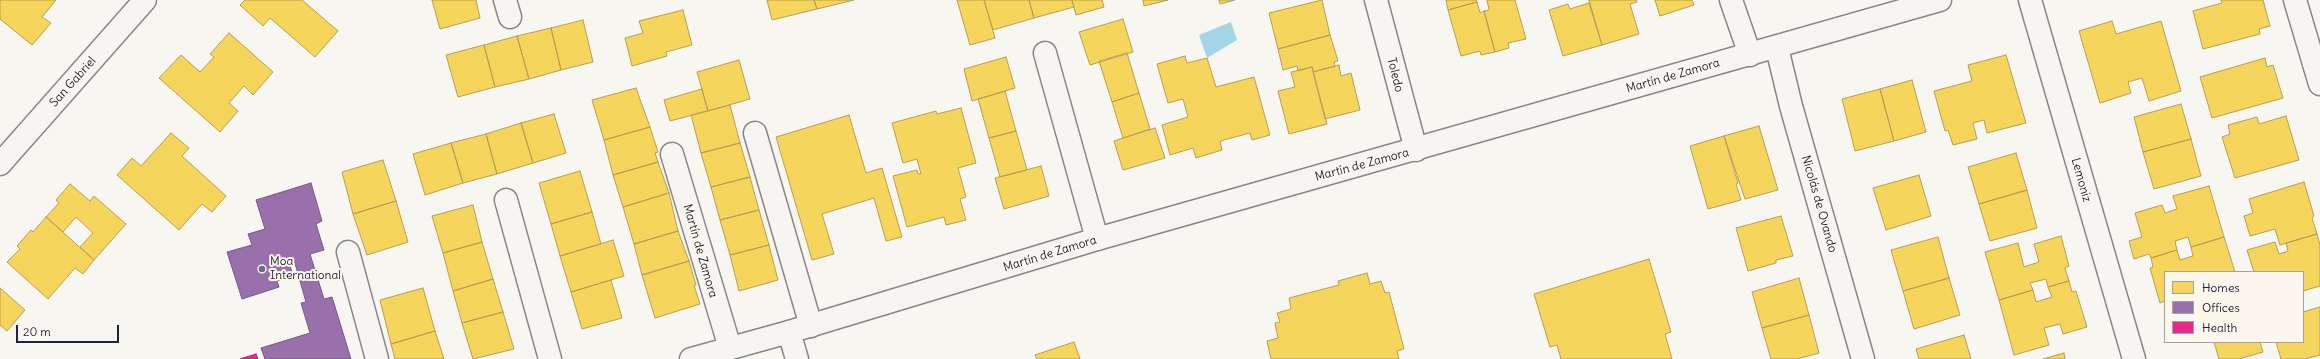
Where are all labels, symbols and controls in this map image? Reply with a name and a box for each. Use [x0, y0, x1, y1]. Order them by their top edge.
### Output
street label: San Gabriel [47, 54, 99, 110]
street label: Toledo [1384, 56, 1406, 94]
street label: Martín de Zamora [1625, 56, 1721, 96]
street label: Martín de Zamora [1313, 146, 1411, 184]
street label: Nicolás de Ovando [1798, 154, 1840, 254]
street label: Lemoniz [2068, 156, 2094, 204]
street label: Martín de Zamora [680, 203, 720, 299]
street label: Martín de Zamora [1002, 233, 1098, 275]
place label: Moa International [270, 255, 341, 283]
marker: Moa International [257, 264, 267, 274]
legend [2164, 271, 2304, 343]
text: Homes [2202, 280, 2240, 295]
text: Offices [2202, 300, 2240, 315]
scale bar [18, 317, 121, 343]
text: Health [2202, 320, 2238, 335]
text: 20 m [23, 324, 51, 339]

